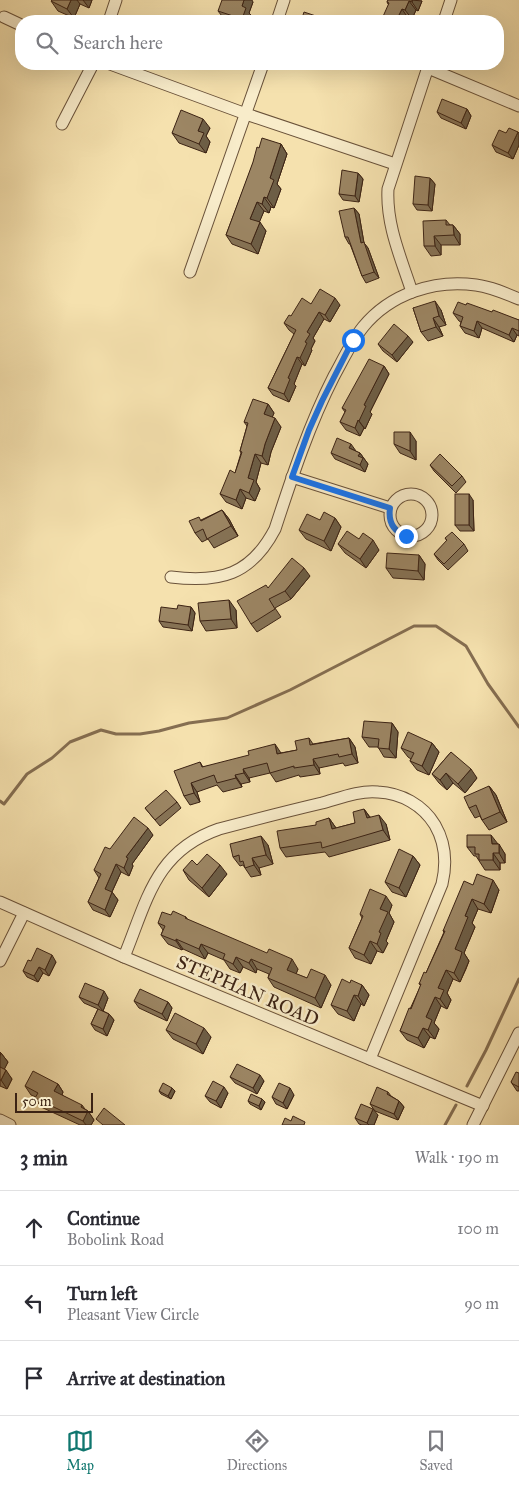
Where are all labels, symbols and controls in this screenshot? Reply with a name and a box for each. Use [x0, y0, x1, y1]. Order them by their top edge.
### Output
search box [15, 15, 504, 70]
icon: search [33, 29, 61, 57]
text: Search here [73, 31, 163, 54]
route start [342, 329, 365, 352]
route end [395, 525, 418, 548]
street label: STEPHAN ROAD [173, 950, 323, 1031]
scale bar [15, 1090, 92, 1113]
text: 50 m [22, 1093, 51, 1110]
text: 3 min [20, 1145, 68, 1171]
text: Walk · 190 m [415, 1148, 499, 1167]
text: Continue [67, 1207, 140, 1230]
icon: ahead [20, 1214, 48, 1242]
text: 100 m [457, 1219, 499, 1238]
text: Bobolink Road [67, 1230, 164, 1249]
text: Turn left [67, 1282, 137, 1305]
icon: left [20, 1289, 48, 1317]
text: 90 m [464, 1294, 499, 1313]
text: Pleasant View Circle [67, 1305, 199, 1324]
icon: arrive [20, 1364, 48, 1392]
text: Arrive at destination [67, 1367, 225, 1390]
tab: Map [66, 1427, 94, 1474]
tab: Directions [227, 1427, 287, 1474]
tab: Saved [420, 1427, 453, 1474]

